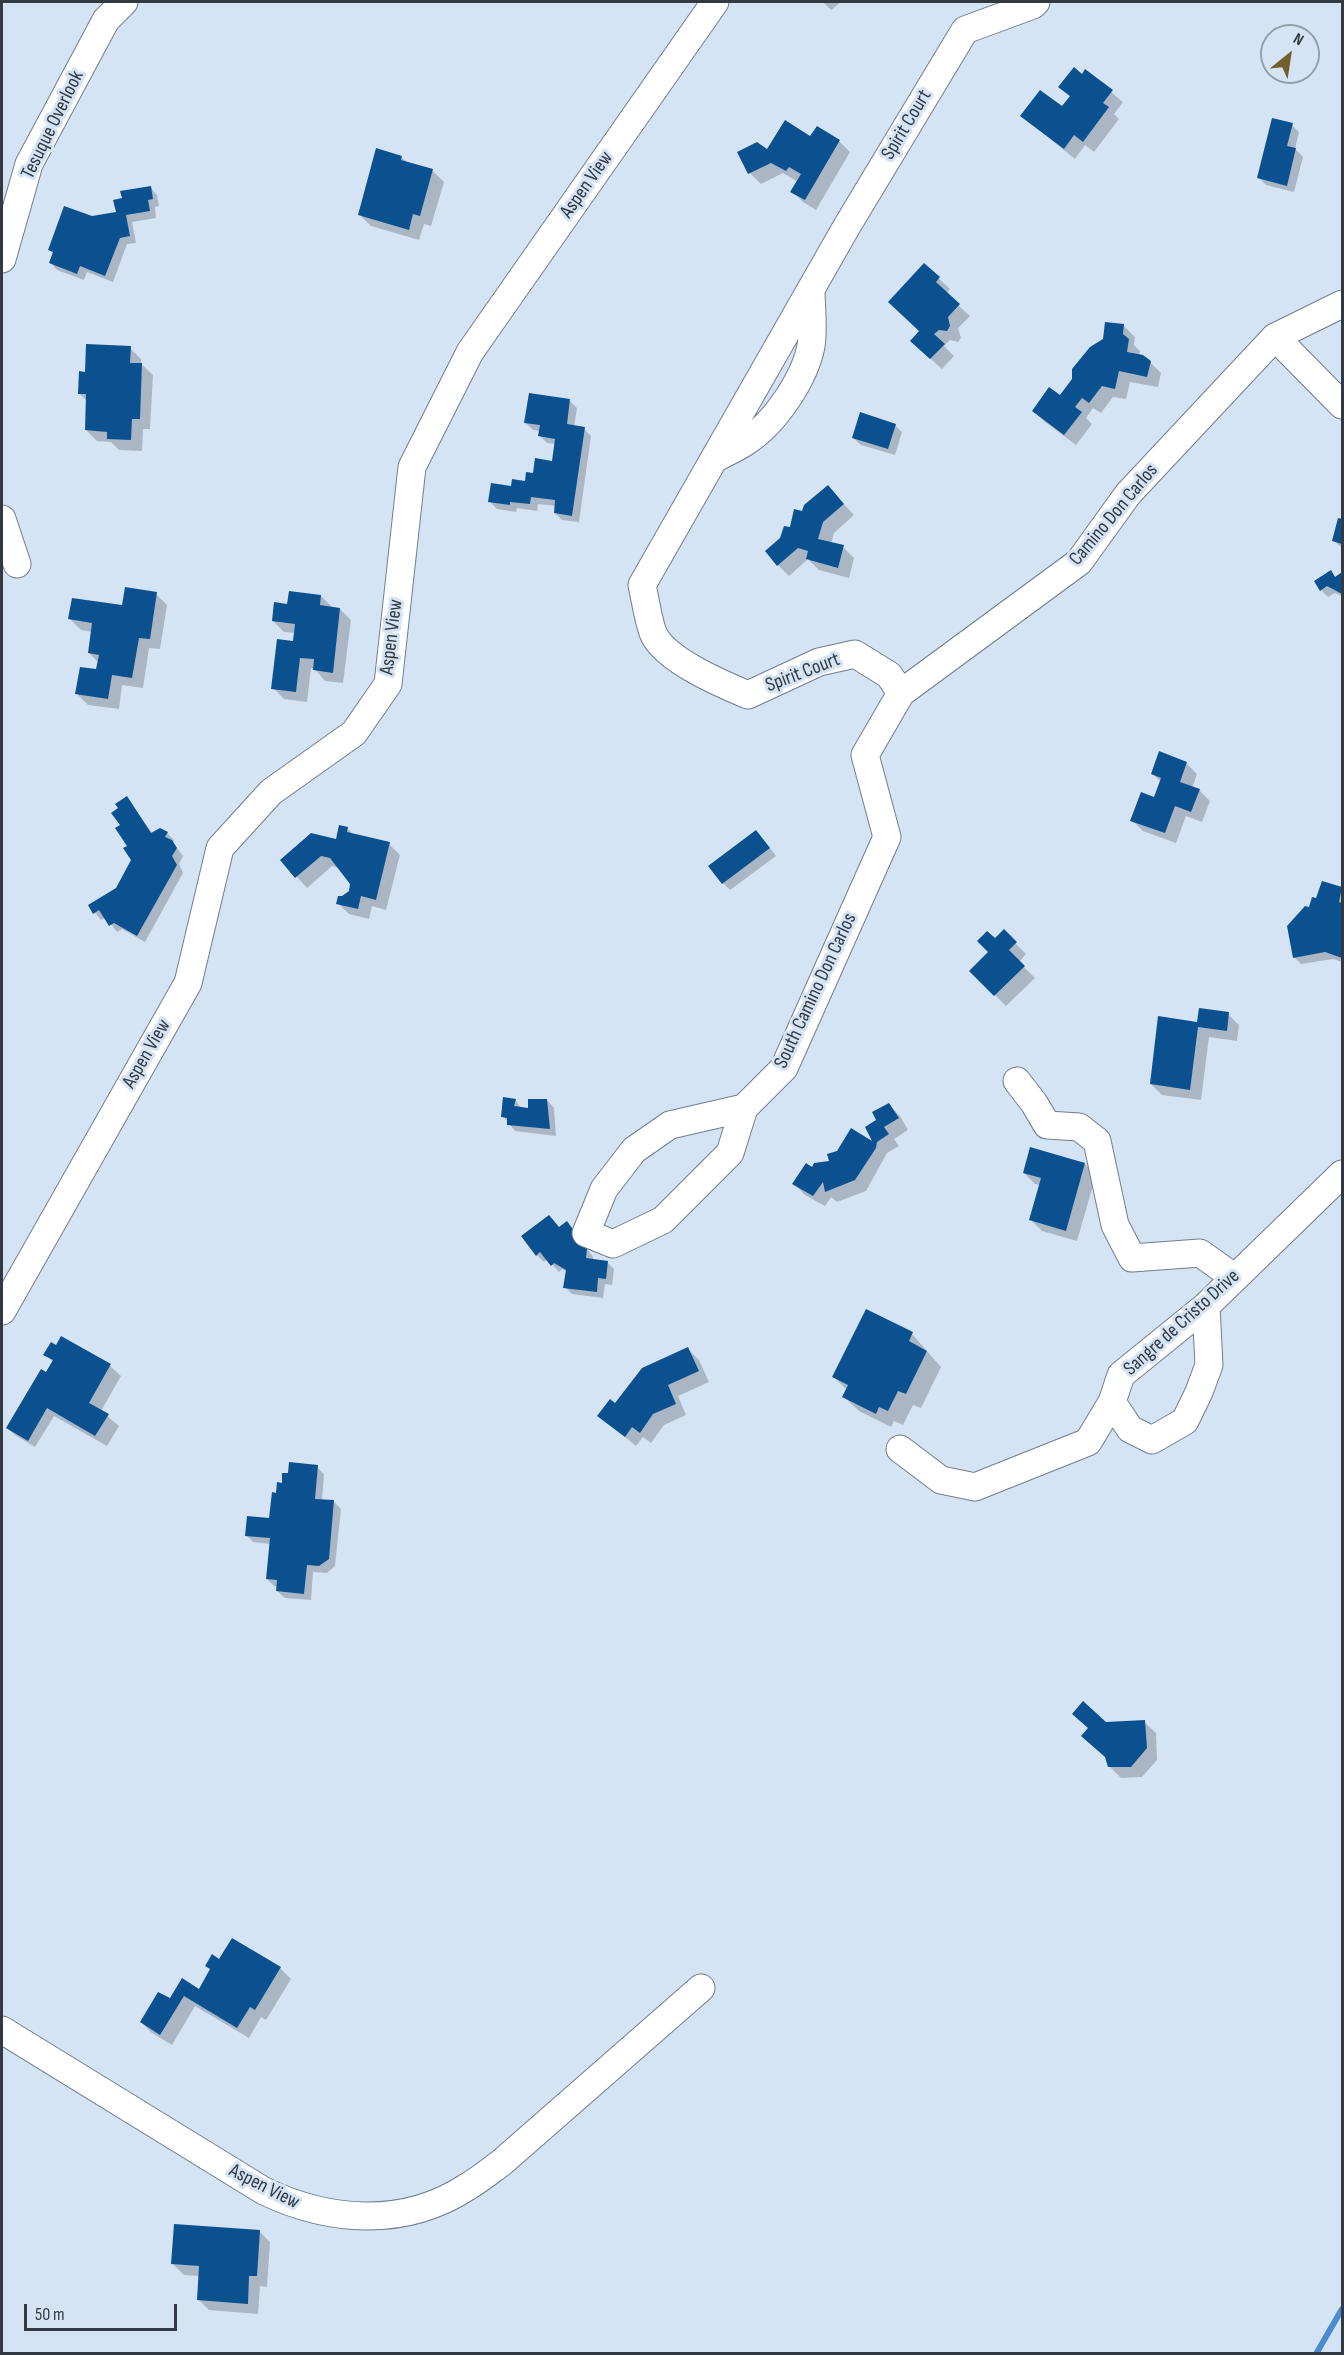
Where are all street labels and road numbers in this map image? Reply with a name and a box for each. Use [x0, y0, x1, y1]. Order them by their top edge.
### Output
street label: Tesuque Overlook [16, 67, 90, 183]
street label: Spirit Court [877, 86, 937, 164]
street label: Aspen View [555, 147, 619, 223]
street label: Camino Don Carlos [1064, 459, 1164, 571]
street label: Aspen View [375, 598, 409, 676]
street label: Spirit Court [762, 648, 844, 698]
street label: South Camino Don Carlos [769, 910, 863, 1072]
street label: Aspen View [118, 1015, 176, 1093]
street label: Sangre de Cristo Drive [1119, 1265, 1245, 1381]
street label: Aspen View [225, 2159, 303, 2215]

